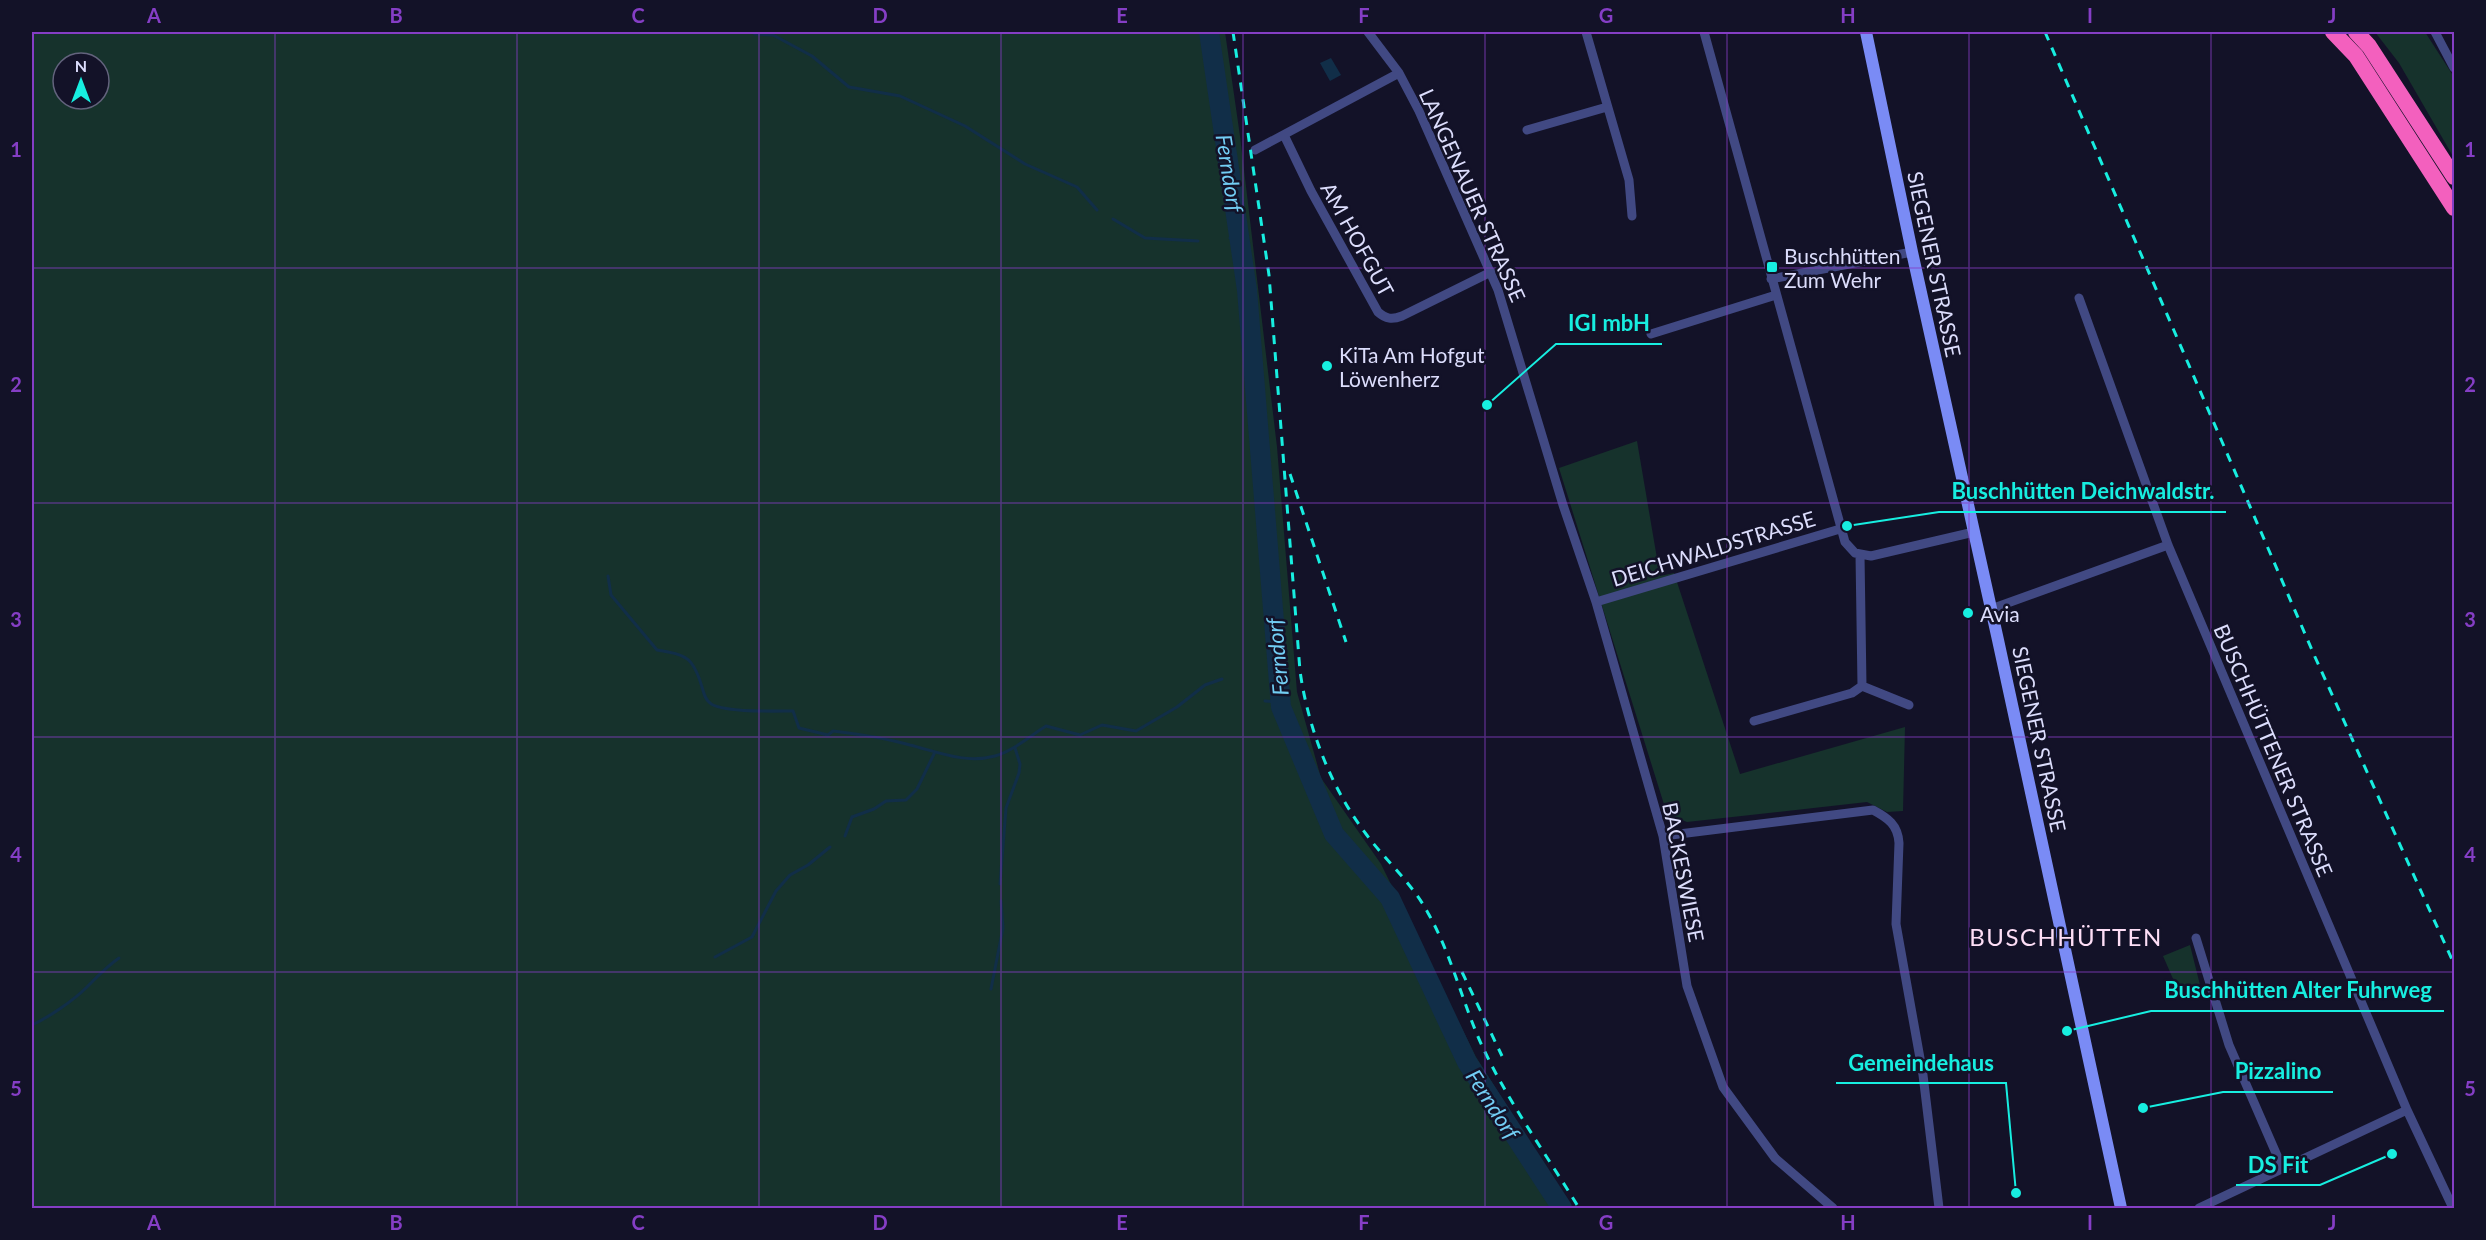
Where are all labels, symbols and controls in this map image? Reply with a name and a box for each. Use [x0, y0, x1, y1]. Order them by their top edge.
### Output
text: A [146, 3, 161, 27]
text: B [389, 3, 403, 27]
text: C [631, 3, 645, 27]
text: D [872, 3, 888, 27]
text: E [1116, 3, 1128, 27]
text: F [1358, 3, 1370, 27]
text: G [1599, 3, 1613, 27]
text: H [1840, 3, 1856, 27]
text: I [2087, 3, 2093, 27]
text: J [2328, 3, 2336, 27]
north arrow [51, 51, 111, 111]
text: N [75, 56, 87, 75]
street label: LANGENAUER STRASSE [1415, 85, 1531, 305]
water label: Ferndorf [1211, 132, 1250, 216]
text: 1 [10, 137, 22, 161]
text: 1 [2464, 137, 2476, 161]
street label: SIEGENER STRASSE [1903, 169, 1967, 359]
street label: AM HOFGUT [1316, 177, 1400, 301]
place label: Buschhütten Zum Wehr [1784, 243, 1900, 292]
marker: Buschhütten Zum Wehr [1765, 260, 1779, 274]
callout: IGI mbH [1556, 304, 1662, 344]
text: IGI mbH [1568, 309, 1650, 336]
place label: KiTa Am Hofgut Löwenherz [1339, 342, 1485, 391]
marker: KiTa Am Hofgut Löwenherz [1320, 359, 1334, 373]
text: 2 [10, 372, 22, 396]
text: 2 [2464, 372, 2476, 396]
callout: Buschhütten Deichwaldstr. [1939, 472, 2226, 512]
text: Buschhütten Deichwaldstr. [1952, 477, 2214, 504]
street label: DEICHWALDSTRASSE [1608, 505, 1818, 591]
place label: Avia [1980, 601, 2020, 626]
marker: Avia [1961, 606, 1975, 620]
text: 3 [10, 607, 22, 631]
text: 3 [2464, 607, 2476, 631]
water label: Ferndorf [1260, 615, 1294, 697]
street label: BUSCHHÜTTENER STRASSE [2209, 620, 2339, 880]
street label: SIEGENER STRASSE [2008, 644, 2072, 834]
street label: BACKESWIESE [1658, 800, 1710, 944]
text: 4 [10, 842, 22, 866]
text: 4 [2464, 842, 2476, 866]
district label: BUSCHHÜTTEN [1969, 922, 2163, 951]
callout: Buschhütten Alter Fuhrweg [2151, 971, 2444, 1011]
text: Buschhütten Alter Fuhrweg [2164, 976, 2432, 1003]
callout: Gemeindehaus [1836, 1043, 2006, 1083]
text: Gemeindehaus [1848, 1049, 1994, 1076]
callout: Pizzalino [2223, 1052, 2333, 1092]
text: Pizzalino [2235, 1057, 2321, 1084]
water label: Ferndorf [1460, 1064, 1527, 1146]
text: 5 [10, 1076, 22, 1100]
text: 5 [2464, 1076, 2476, 1100]
callout: DS Fit [2236, 1145, 2320, 1185]
text: DS Fit [2248, 1151, 2309, 1178]
text: A [146, 1210, 161, 1234]
text: B [389, 1210, 403, 1234]
text: C [631, 1210, 645, 1234]
text: D [872, 1210, 888, 1234]
text: E [1116, 1210, 1128, 1234]
text: F [1358, 1210, 1370, 1234]
text: G [1599, 1210, 1613, 1234]
text: H [1840, 1210, 1856, 1234]
text: I [2087, 1210, 2093, 1234]
text: J [2328, 1210, 2336, 1234]

